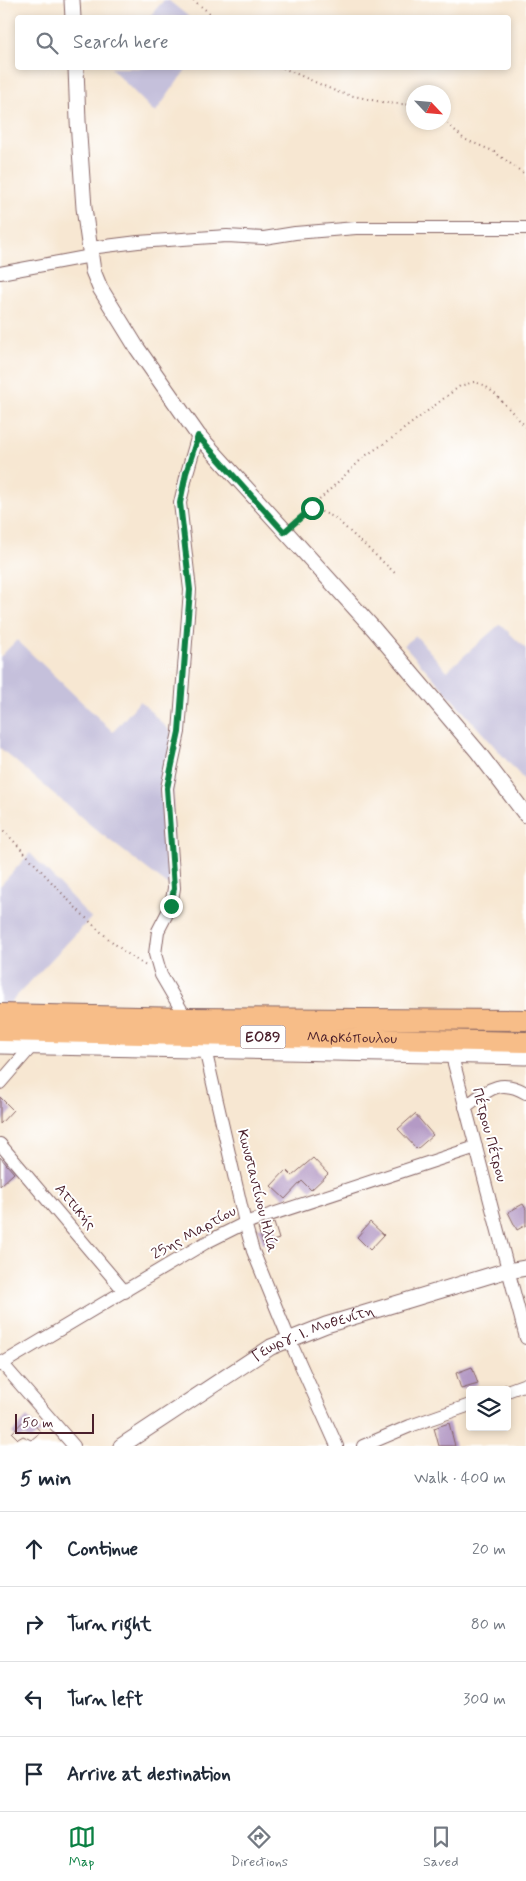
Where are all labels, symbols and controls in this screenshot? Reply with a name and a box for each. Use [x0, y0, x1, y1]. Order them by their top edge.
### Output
search box [15, 15, 511, 70]
icon: search [33, 29, 61, 57]
text: Search here [73, 30, 169, 55]
north arrow [406, 85, 451, 130]
route start [301, 497, 324, 520]
route end [160, 895, 183, 918]
road number: ΕΟ89 [240, 1026, 286, 1048]
street label: Μαρκόπουλου [307, 1027, 397, 1049]
street label: Πέτρου Πέτρου [467, 1086, 511, 1185]
street label: Κωνσταντίνου Ηλία [232, 1127, 282, 1255]
street label: Αττικής [50, 1180, 100, 1235]
street label: 25ης Μαρτίου [148, 1201, 240, 1265]
street label: Γεωργ. Ι. Μοθενίτη [248, 1301, 377, 1367]
map controls [466, 1386, 511, 1431]
button: layers [466, 1386, 511, 1431]
scale bar [15, 1411, 94, 1434]
text: 50 m [22, 1414, 53, 1432]
text: 5 min [20, 1465, 72, 1493]
text: Walk · 400 m [414, 1468, 506, 1489]
icon: ahead [20, 1535, 48, 1563]
text: Continue [67, 1537, 138, 1562]
text: 20 m [472, 1539, 506, 1560]
icon: right [20, 1610, 48, 1638]
text: Turn right [67, 1612, 151, 1637]
text: 80 m [471, 1614, 506, 1635]
icon: left [20, 1685, 48, 1713]
text: Turn left [67, 1687, 143, 1712]
text: 300 m [463, 1689, 506, 1710]
icon: arrive [20, 1760, 48, 1788]
text: Arrive at destination [67, 1762, 231, 1787]
tab: Map [68, 1823, 96, 1871]
tab: Directions [231, 1823, 288, 1871]
tab: Saved [423, 1823, 458, 1871]

